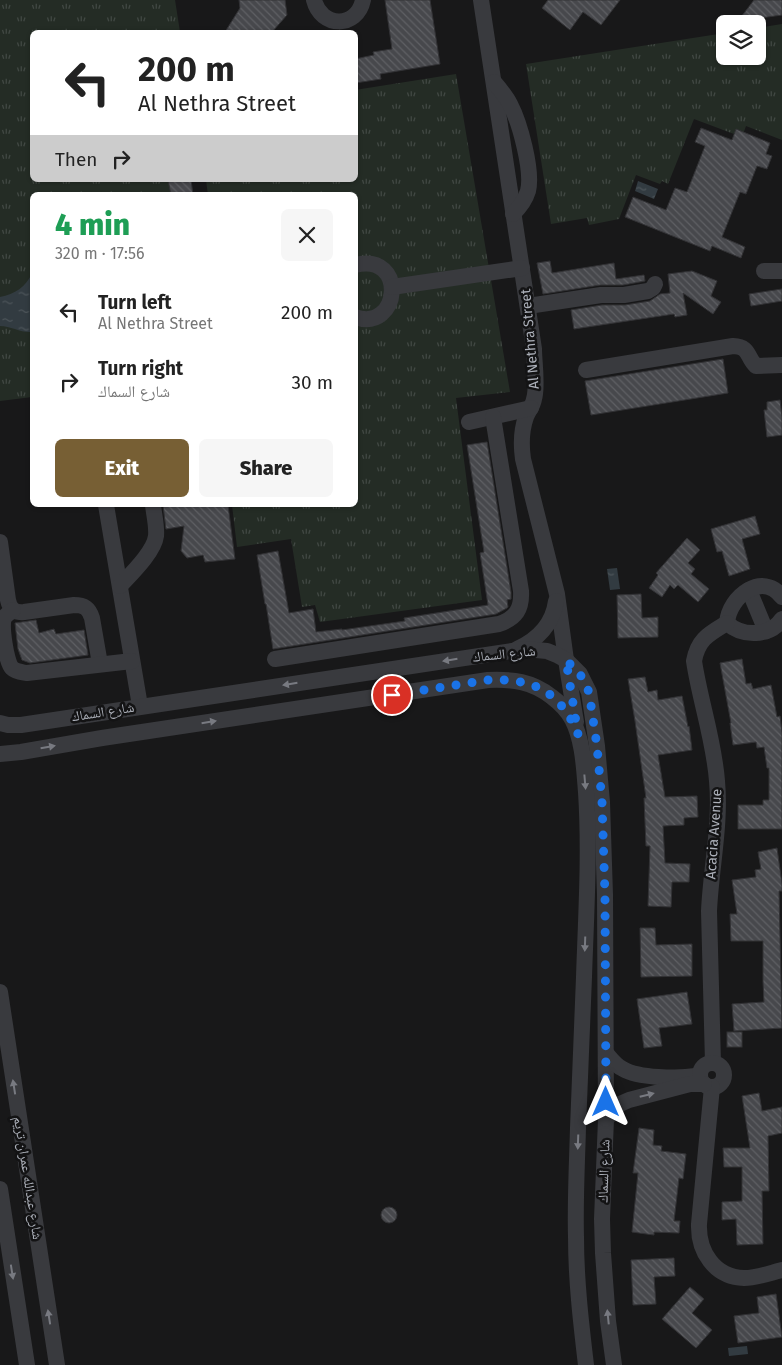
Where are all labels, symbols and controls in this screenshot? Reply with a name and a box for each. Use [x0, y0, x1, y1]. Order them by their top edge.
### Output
map controls [716, 15, 766, 65]
button: layers [716, 15, 766, 65]
text: 200 m [138, 48, 235, 90]
icon: left [55, 50, 120, 115]
text: Al Nethra Street [138, 90, 296, 117]
icon: right [107, 145, 135, 173]
text: Then [55, 148, 97, 171]
text: 4 min [55, 207, 130, 243]
button: close [281, 209, 333, 261]
text: 320 m · 17:56 [55, 244, 144, 263]
street label: Al Nethra Street [517, 287, 543, 390]
text: Turn left [98, 291, 172, 314]
icon: left [55, 298, 83, 326]
text: 200 m [281, 301, 333, 324]
text: Al Nethra Street [98, 314, 213, 333]
text: Turn right [98, 357, 183, 380]
icon: right [55, 368, 83, 396]
text: 30 m [292, 371, 333, 394]
text: شارع السماك [98, 382, 170, 401]
button: Exit [55, 439, 189, 497]
button: Share [199, 439, 333, 497]
street label: شارع السماك [472, 642, 536, 667]
one-way arrow [442, 656, 458, 664]
pin [371, 674, 413, 716]
one-way arrow [281, 680, 297, 688]
icon: arrive [378, 681, 406, 709]
street label: شارع السماك [71, 699, 136, 726]
one-way arrow [201, 718, 217, 726]
one-way arrow [41, 743, 57, 751]
one-way arrow [581, 774, 589, 790]
street label: Acacia Avenue [702, 788, 726, 880]
one-way arrow [581, 937, 589, 953]
position arrow [579, 1075, 631, 1127]
one-way arrow [10, 1079, 18, 1095]
one-way arrow [639, 1091, 654, 1099]
street label: شارع عبدالله عمران تريم [9, 1115, 46, 1241]
one-way arrow [574, 1134, 582, 1150]
street label: شارع السماك [594, 1139, 615, 1203]
one-way arrow [9, 1265, 17, 1281]
one-way arrow [45, 1308, 53, 1324]
one-way arrow [604, 1308, 612, 1324]

